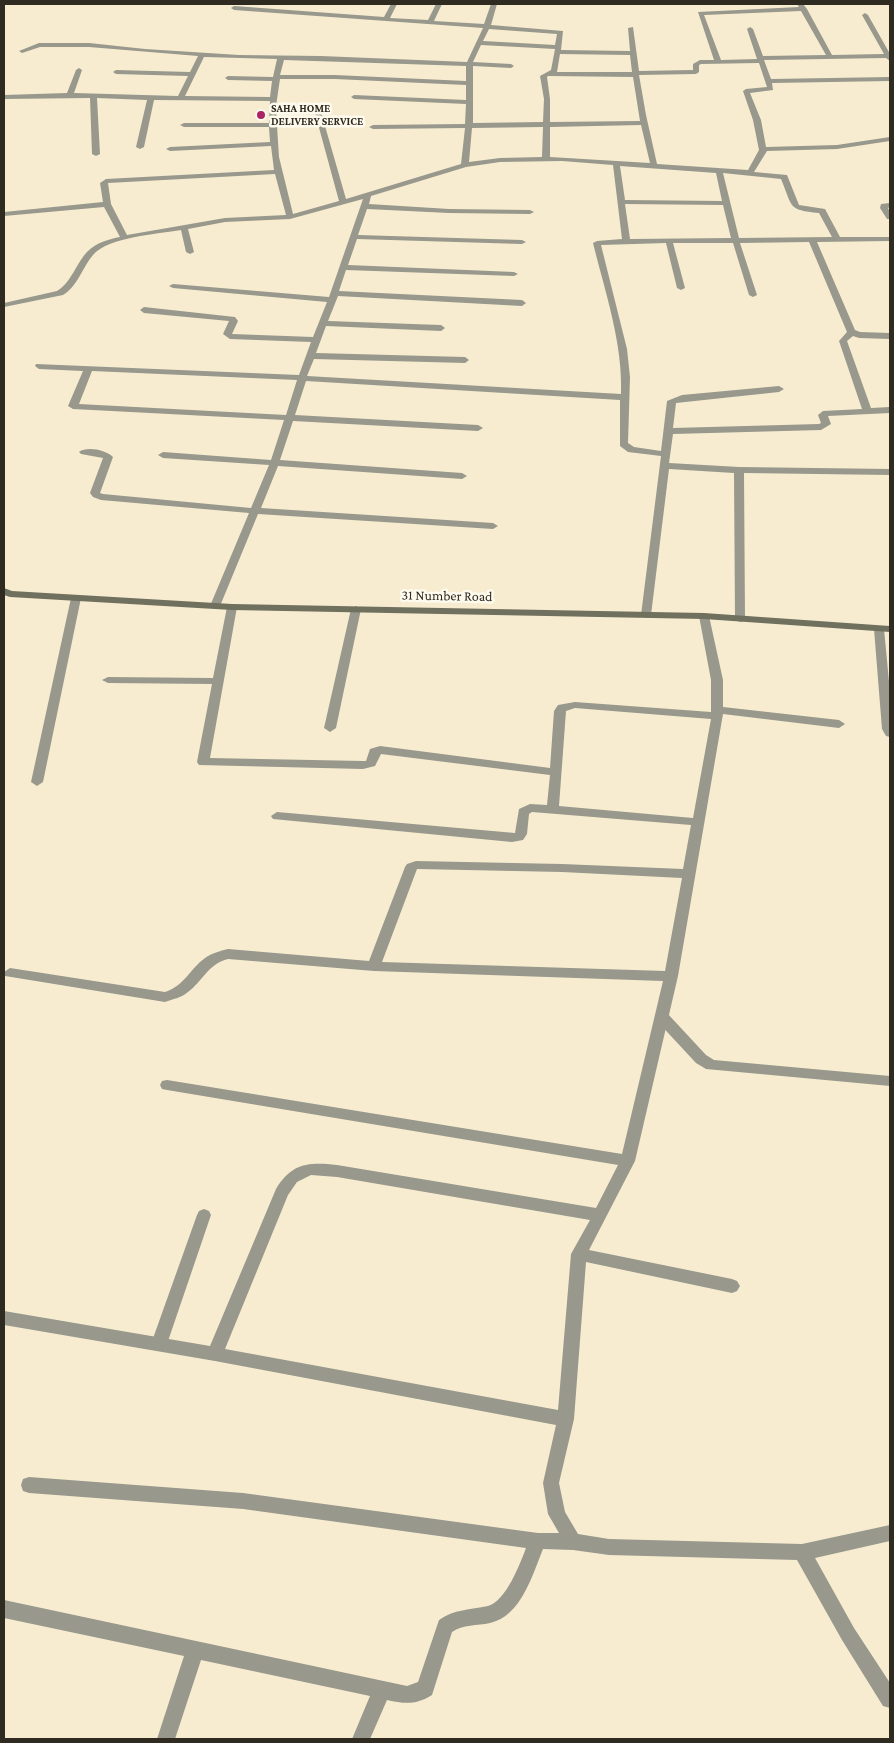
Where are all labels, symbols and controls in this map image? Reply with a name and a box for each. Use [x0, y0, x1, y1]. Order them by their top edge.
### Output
place label: SAHA HOME DELIVERY SERVICE [271, 102, 363, 128]
marker: SAHA HOME DELIVERY SERVICE [255, 109, 267, 121]
street label: 31 Number Road [401, 587, 493, 605]

